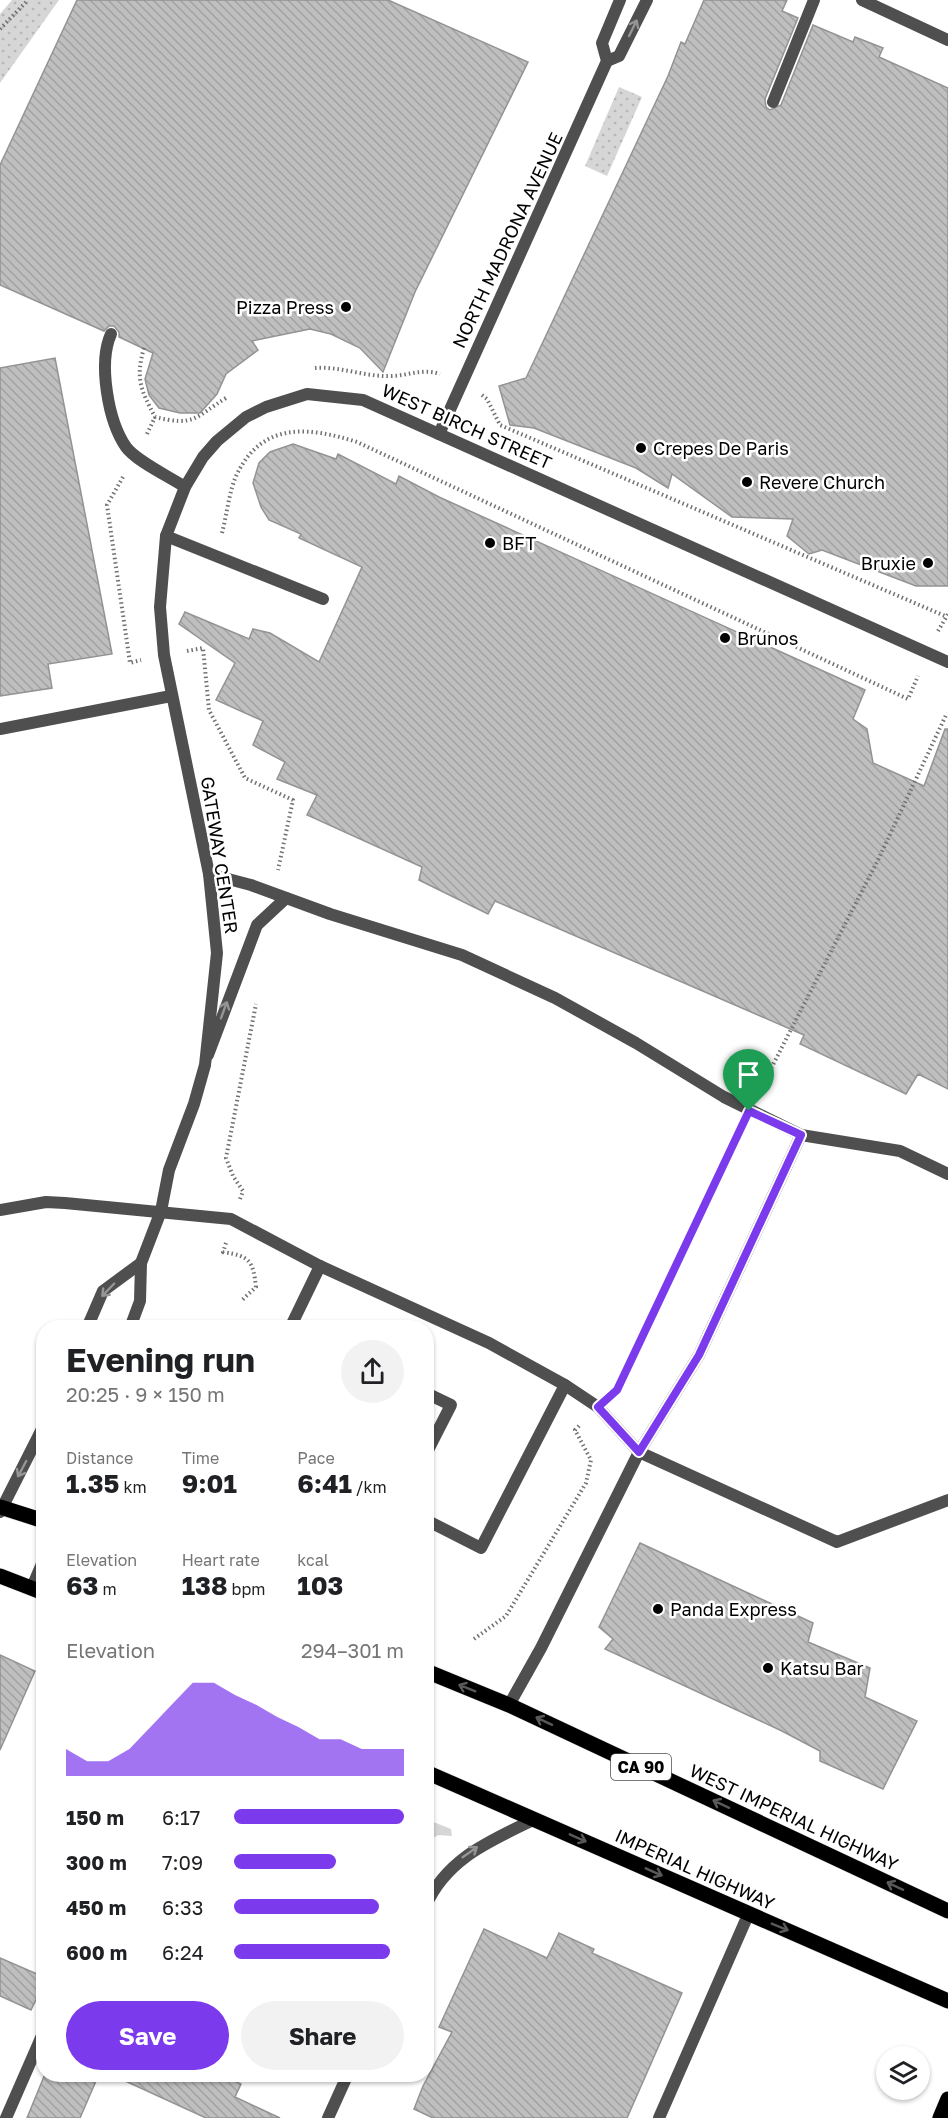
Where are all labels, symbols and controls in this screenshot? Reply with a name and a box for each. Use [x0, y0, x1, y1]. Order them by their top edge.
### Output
one-way arrow [628, 19, 640, 37]
street label: NORTH MADRONA AVENUE [447, 129, 567, 351]
place label: Pizza Press [236, 296, 334, 318]
marker: Pizza Press [339, 300, 353, 314]
street label: WEST BIRCH STREET [379, 379, 555, 473]
place label: Crepes De Paris [653, 437, 789, 459]
marker: Crepes De Paris [634, 441, 648, 455]
place label: Revere Church [759, 471, 885, 493]
marker: Revere Church [740, 475, 754, 489]
place label: BFT [502, 532, 536, 554]
marker: BFT [483, 536, 497, 550]
place label: Bruxie [861, 552, 916, 574]
marker: Bruxie [921, 556, 935, 570]
place label: Brunos [737, 627, 798, 649]
marker: Brunos [718, 631, 732, 645]
street label: GATEWAY CENTER [197, 775, 243, 935]
one-way arrow [220, 1001, 231, 1020]
pin [723, 1049, 774, 1111]
icon: arrive [732, 1058, 765, 1091]
one-way arrow [101, 1282, 115, 1297]
text: Evening run [66, 1340, 255, 1379]
button: share [341, 1340, 404, 1403]
text: 20:25 · 9 × 150 m [66, 1382, 225, 1406]
text: Distance [66, 1448, 133, 1468]
text: Time [182, 1448, 219, 1468]
text: Pace [297, 1448, 335, 1468]
one-way arrow [16, 1460, 28, 1478]
text: 1.35 [66, 1468, 119, 1499]
text: 9:01 [182, 1468, 237, 1499]
text: 6:41 [297, 1468, 352, 1499]
text: km [119, 1477, 147, 1497]
text: /km [352, 1477, 387, 1497]
text: Elevation [66, 1550, 137, 1570]
text: Heart rate [182, 1550, 260, 1570]
text: kcal [297, 1550, 329, 1570]
text: 63 [66, 1570, 98, 1601]
text: 138 [182, 1570, 228, 1601]
text: 103 [297, 1570, 343, 1601]
text: m [98, 1579, 117, 1599]
text: bpm [228, 1579, 265, 1599]
place label: Panda Express [670, 1598, 797, 1620]
marker: Panda Express [651, 1602, 665, 1616]
text: Elevation [66, 1638, 155, 1662]
text: 294–301 m [301, 1638, 404, 1662]
place label: Katsu Bar [780, 1657, 864, 1679]
marker: Katsu Bar [761, 1661, 775, 1675]
one-way arrow [459, 1682, 477, 1693]
one-way arrow [536, 1715, 554, 1727]
road number: CA 90 [611, 1754, 671, 1780]
street label: WEST IMPERIAL HIGHWAY [686, 1759, 902, 1875]
one-way arrow [712, 1798, 730, 1810]
text: 150 m [66, 1805, 124, 1829]
text: 6:17 [162, 1805, 200, 1829]
street label: IMPERIAL HIGHWAY [612, 1824, 778, 1914]
one-way arrow [568, 1833, 587, 1844]
one-way arrow [462, 1846, 478, 1858]
text: 300 m [66, 1850, 127, 1874]
text: 7:09 [162, 1850, 203, 1874]
one-way arrow [645, 1867, 663, 1879]
one-way arrow [887, 1880, 905, 1892]
text: 450 m [66, 1895, 126, 1919]
text: 6:33 [162, 1895, 204, 1919]
one-way arrow [770, 1922, 789, 1933]
text: 600 m [66, 1940, 127, 1964]
text: 6:24 [162, 1940, 204, 1964]
button: Save [66, 2001, 229, 2070]
button: Share [241, 2001, 404, 2070]
map controls [876, 2046, 930, 2100]
button: layers [876, 2046, 930, 2100]

